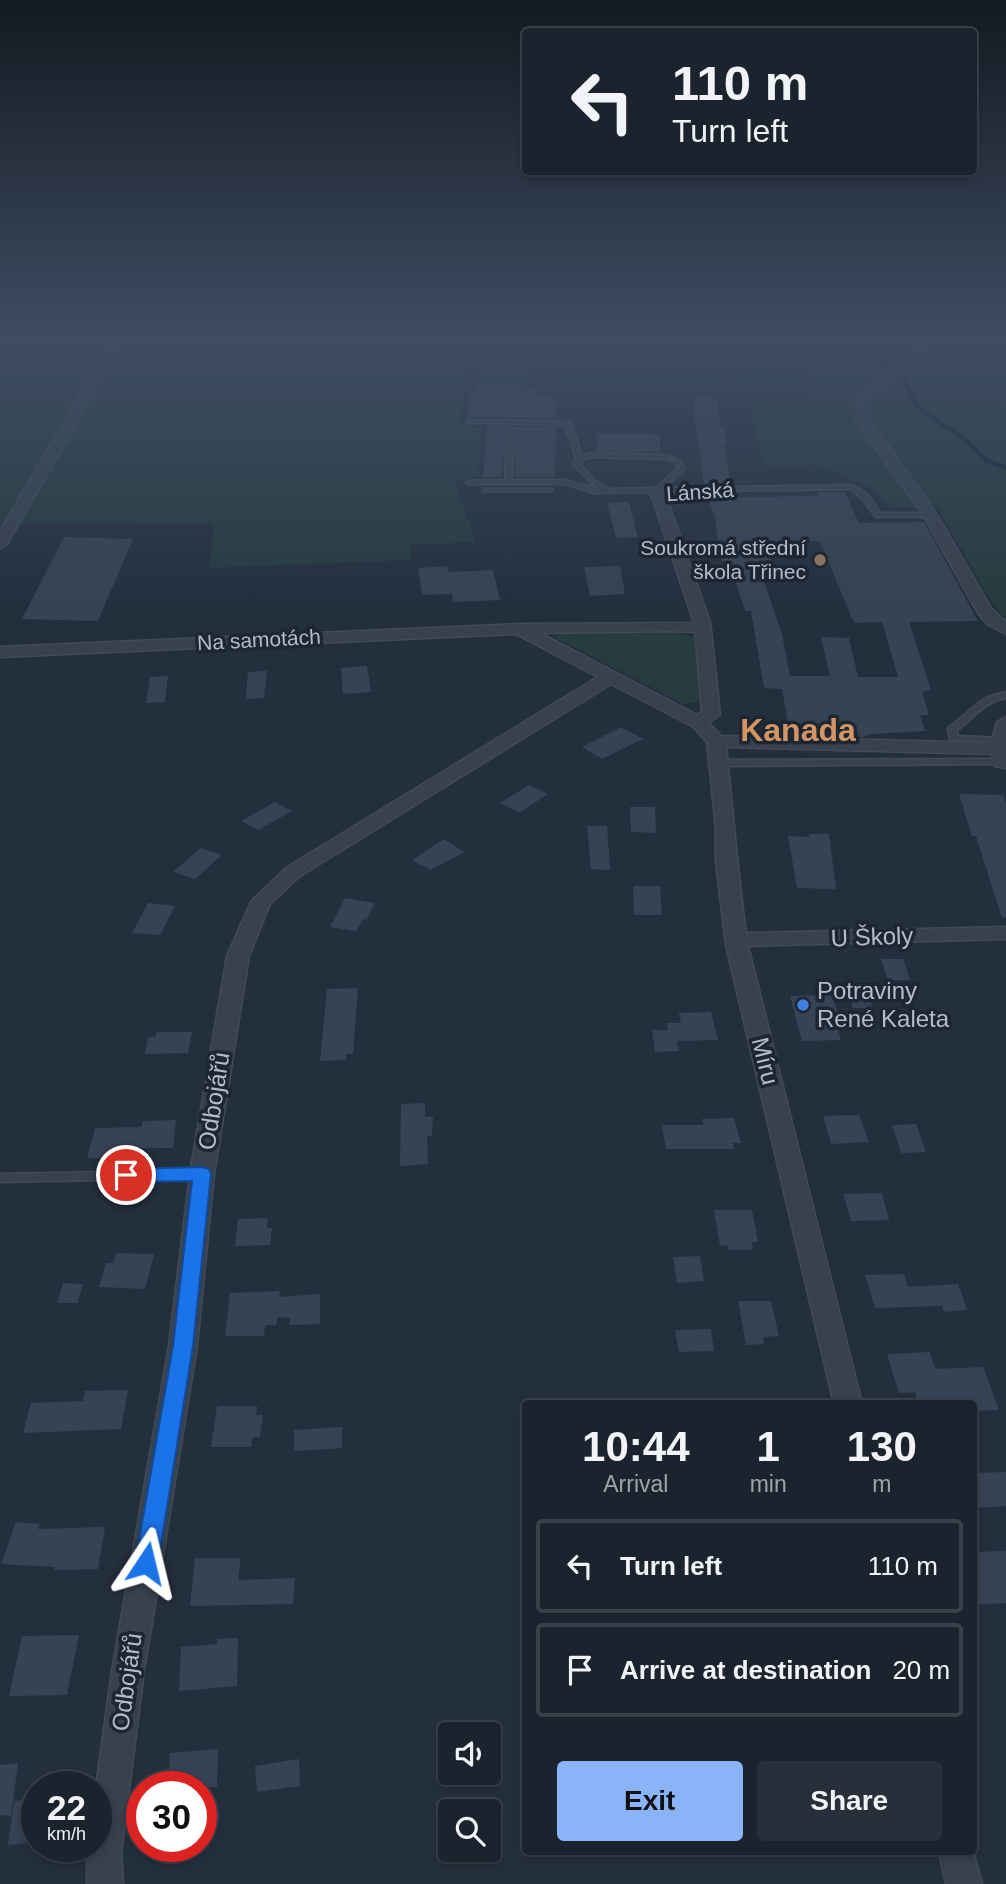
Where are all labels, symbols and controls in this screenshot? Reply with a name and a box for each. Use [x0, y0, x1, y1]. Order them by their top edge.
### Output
icon: left [557, 56, 648, 147]
text: 110 m [672, 56, 808, 110]
text: Turn left [672, 113, 788, 149]
street label: Lánská [665, 478, 735, 505]
place label: Soukromá střední škola Třinec [640, 536, 806, 583]
marker: Soukromá střední škola Třinec [812, 552, 828, 568]
street label: Na samotách [197, 625, 321, 654]
district label: Kanada [740, 712, 856, 748]
street label: U Školy [830, 922, 914, 951]
place label: Potraviny René Kaleta [817, 977, 950, 1032]
marker: Potraviny René Kaleta [795, 997, 811, 1013]
street label: Míru [747, 1034, 784, 1087]
street label: Odbojářů [192, 1050, 235, 1152]
pin [96, 1145, 156, 1205]
icon: arrive [107, 1156, 145, 1194]
text: 10:44 [582, 1423, 690, 1470]
text: 1 [756, 1423, 780, 1470]
text: 130 [847, 1423, 917, 1470]
text: Arrival [603, 1471, 668, 1497]
text: min [750, 1471, 787, 1497]
text: m [872, 1471, 891, 1497]
position arrow [109, 1526, 183, 1600]
icon: left [561, 1547, 599, 1585]
text: Turn left [620, 1551, 722, 1581]
text: 110 m [868, 1551, 938, 1581]
street label: Odbojářů [106, 1631, 147, 1733]
icon: arrive [561, 1651, 599, 1689]
text: Arrive at destination [620, 1655, 871, 1685]
text: 20 m [892, 1655, 950, 1685]
map controls [438, 1722, 501, 1862]
button: sound [438, 1722, 501, 1785]
button: Exit [557, 1761, 743, 1841]
button: Share [757, 1761, 942, 1841]
speed limit sign: 30 [126, 1771, 217, 1862]
text: 22 [47, 1788, 86, 1827]
button: search [438, 1799, 501, 1862]
text: km/h [47, 1824, 86, 1844]

